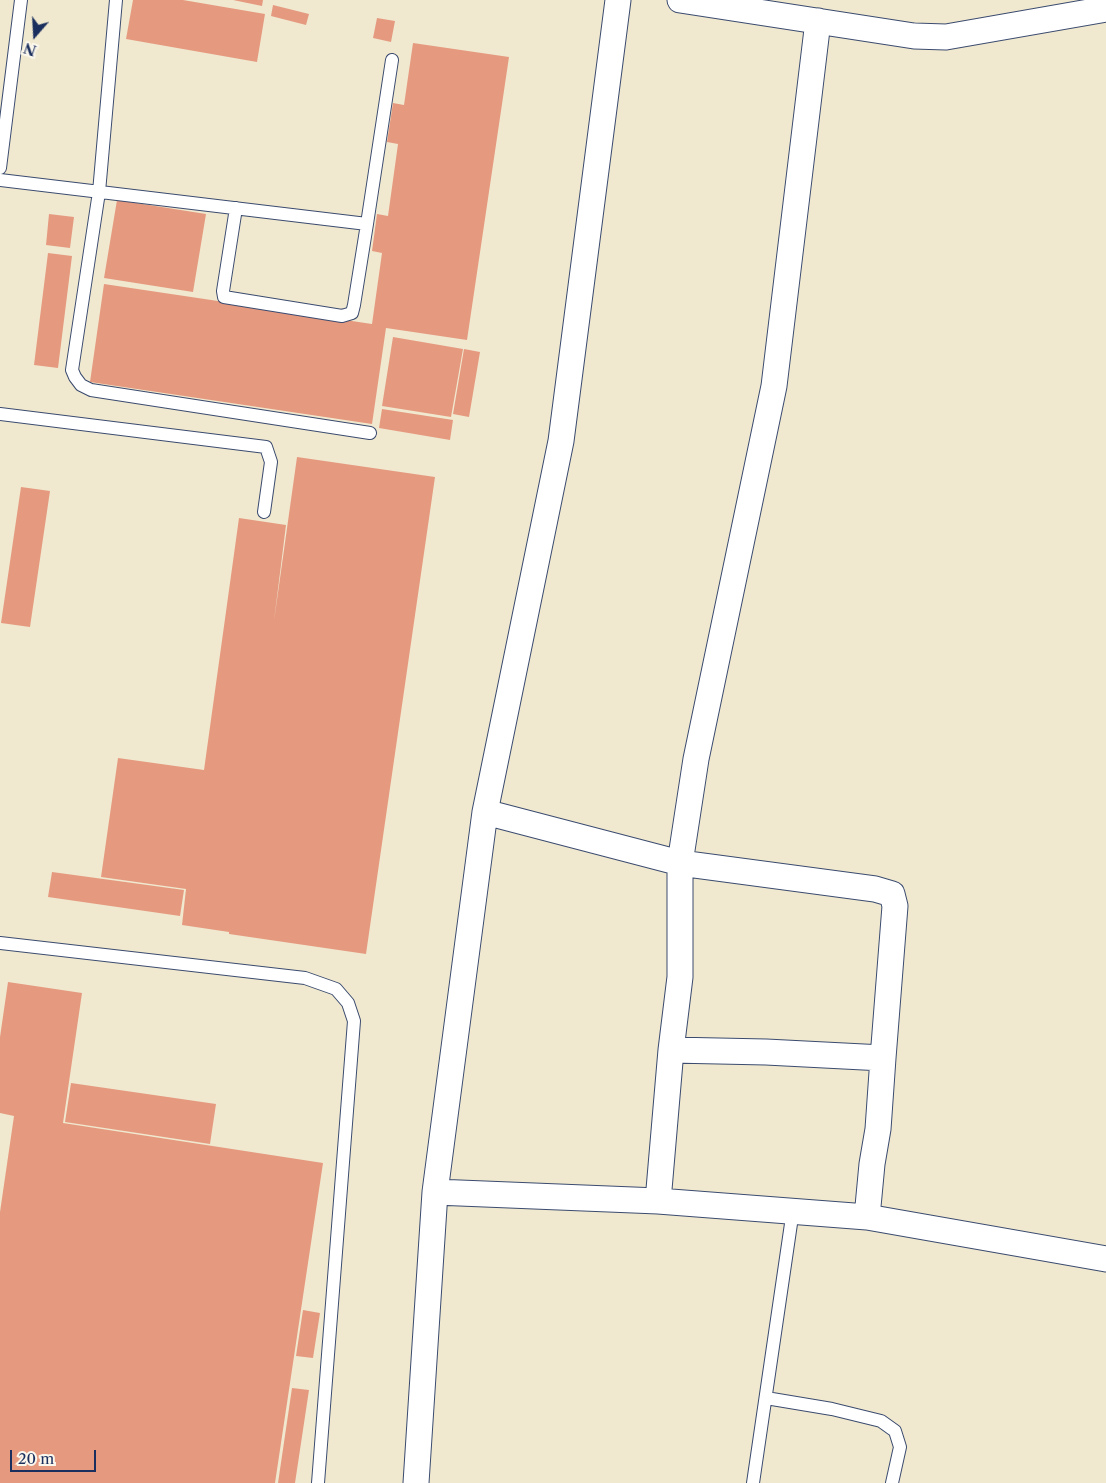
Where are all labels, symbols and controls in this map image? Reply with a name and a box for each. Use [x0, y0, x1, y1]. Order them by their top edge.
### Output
north arrow [10, 10, 60, 60]
text: N [21, 39, 39, 60]
scale bar [12, 1440, 99, 1472]
text: 20 m [18, 1449, 54, 1468]

